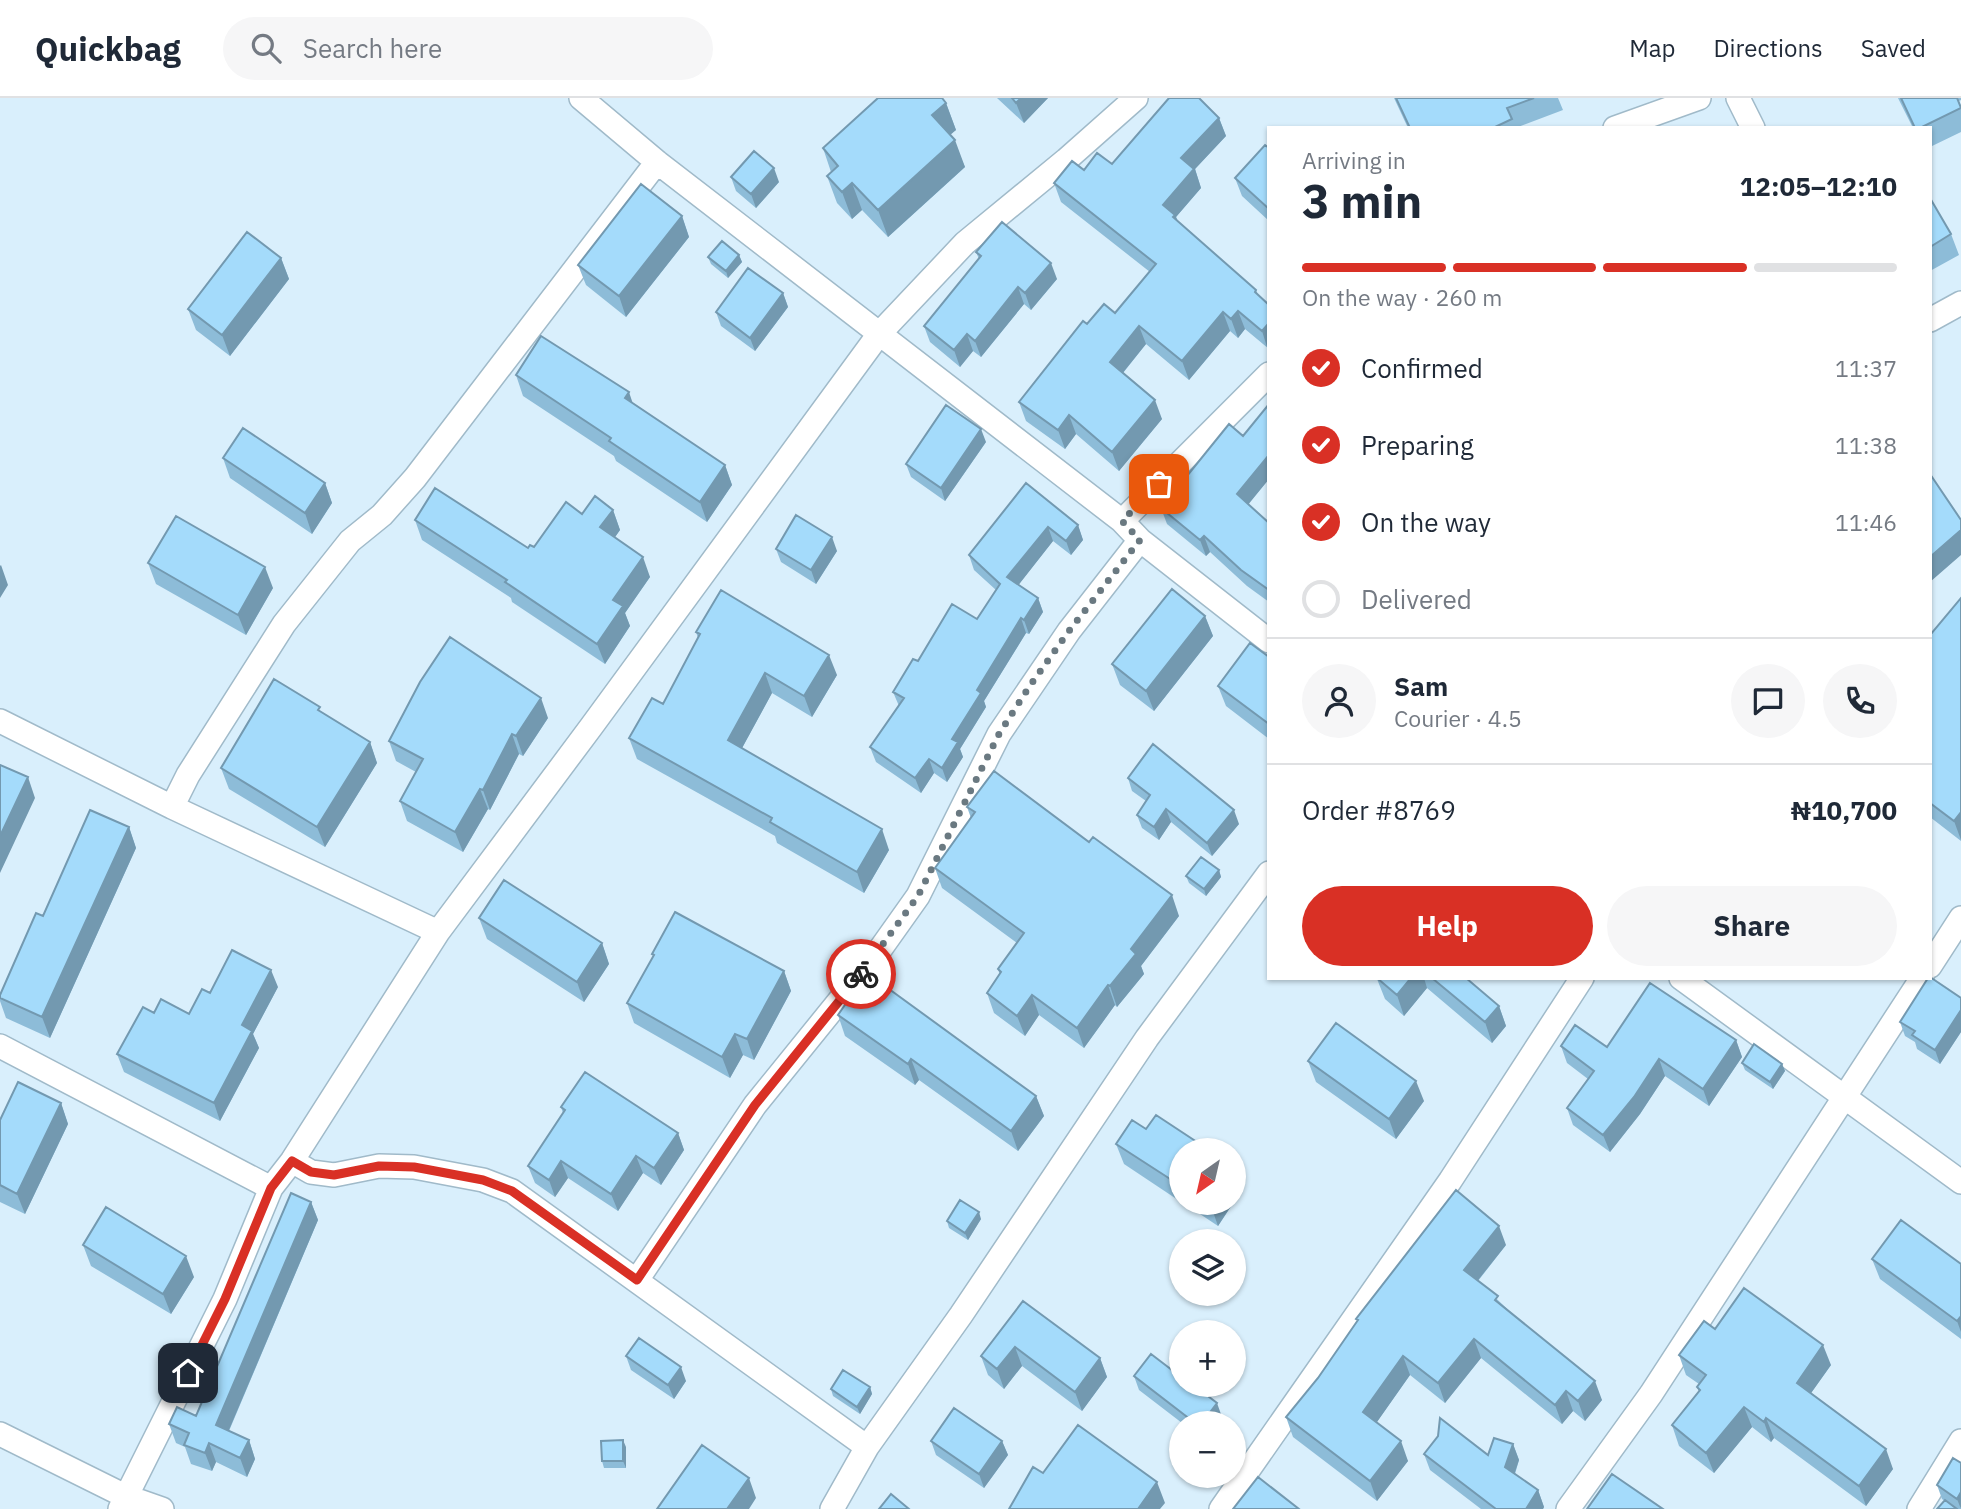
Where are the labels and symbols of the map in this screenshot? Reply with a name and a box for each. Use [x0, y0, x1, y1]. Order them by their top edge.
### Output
pin [1129, 454, 1189, 514]
courier [826, 939, 896, 1009]
north arrow [1169, 1138, 1246, 1214]
pin [158, 1343, 218, 1403]

